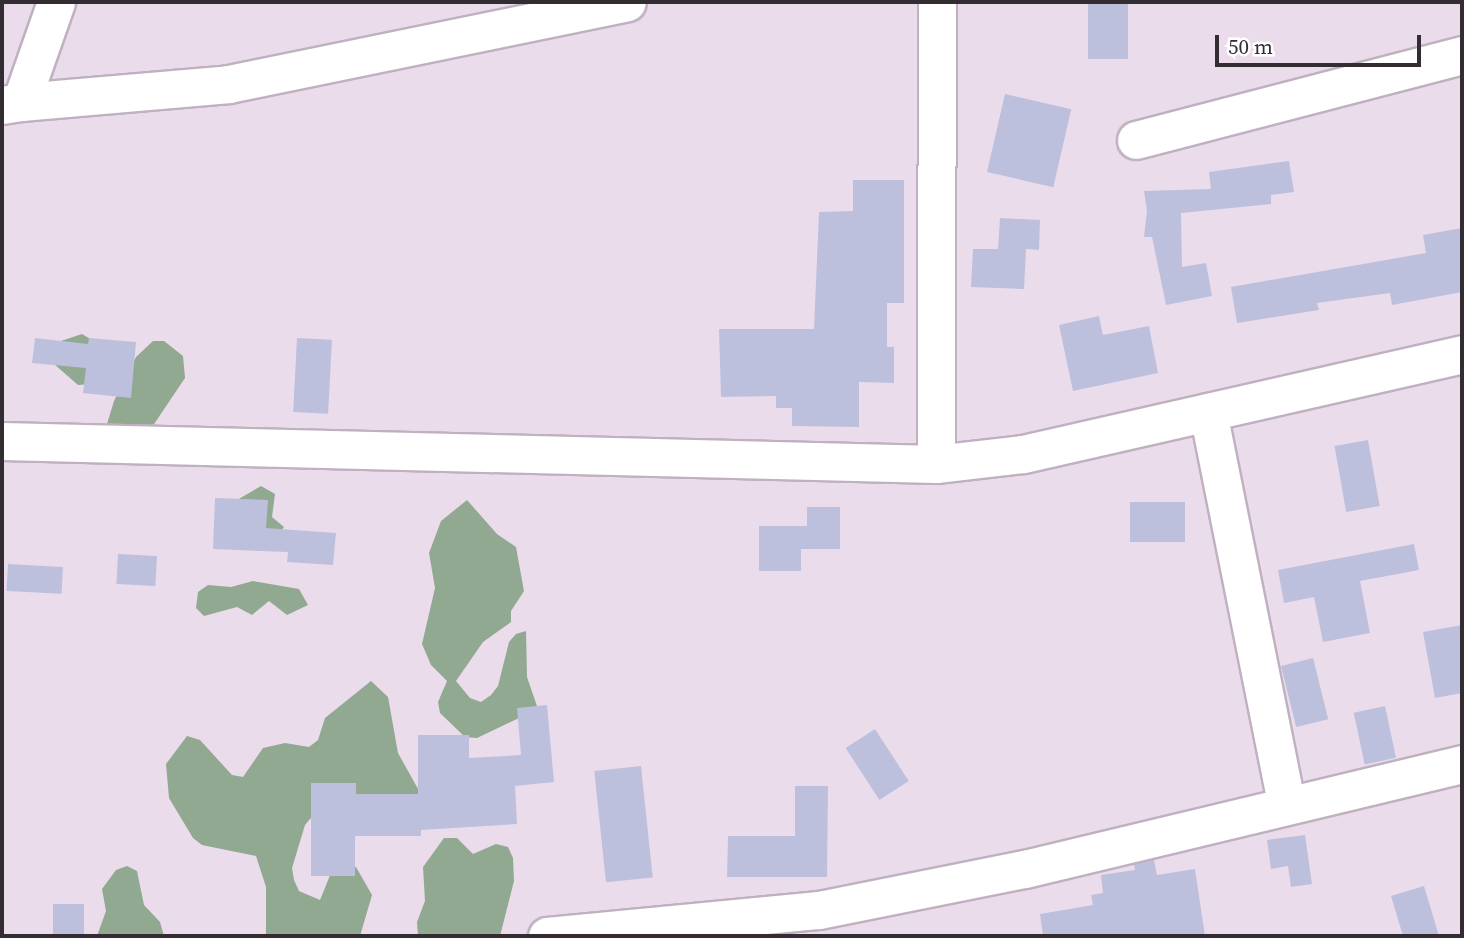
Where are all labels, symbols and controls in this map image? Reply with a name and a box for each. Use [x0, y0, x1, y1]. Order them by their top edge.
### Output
scale bar [1219, 21, 1426, 65]
text: 50 m [1228, 32, 1273, 61]

